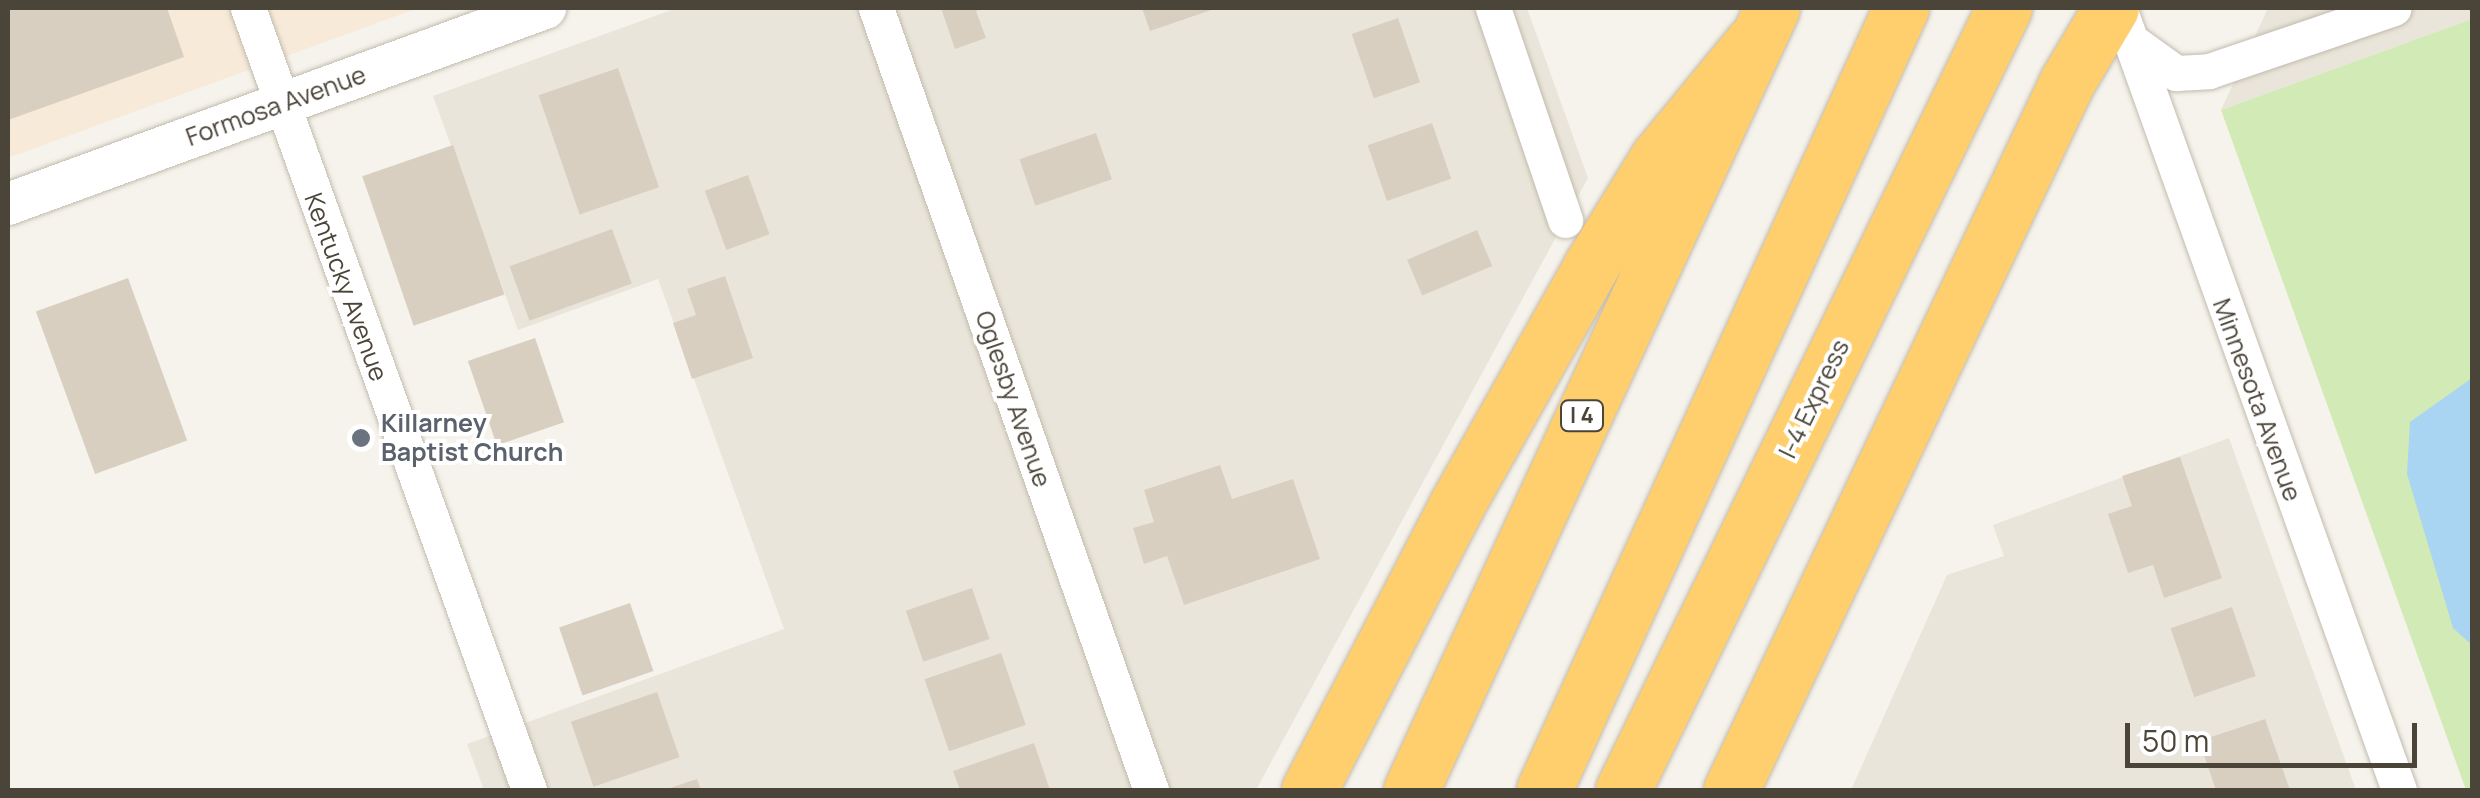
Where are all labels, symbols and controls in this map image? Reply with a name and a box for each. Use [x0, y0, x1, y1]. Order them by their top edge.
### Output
street label: Formosa Avenue [182, 60, 370, 152]
street label: Kentucky Avenue [298, 189, 394, 385]
street label: Minnesota Avenue [2206, 295, 2308, 505]
street label: Oglesby Avenue [969, 307, 1057, 491]
street label: I-4 Express [1772, 335, 1856, 463]
road number: I 4 [1560, 399, 1604, 433]
place label: Killarney Baptist Church [381, 409, 563, 468]
marker: Killarney Baptist Church [350, 427, 372, 449]
scale bar [2130, 703, 2422, 765]
text: 50 m [2142, 720, 2209, 761]

